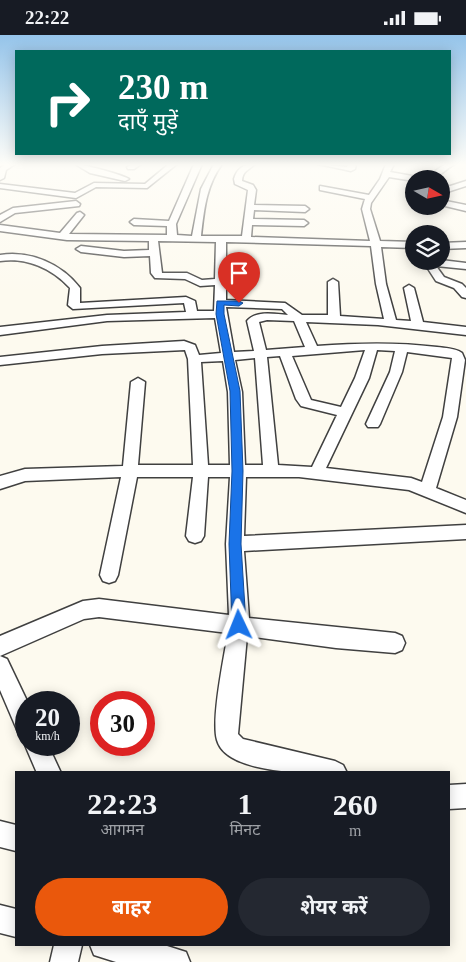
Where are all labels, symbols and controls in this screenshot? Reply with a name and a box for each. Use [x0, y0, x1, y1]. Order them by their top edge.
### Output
text: 22:22 [25, 7, 69, 28]
text: 230 m [118, 68, 208, 107]
icon: right [35, 70, 100, 135]
text: दाएँ मुड़ें [118, 109, 178, 134]
north arrow [405, 170, 450, 215]
map controls [405, 170, 450, 270]
button: layers [405, 225, 450, 270]
pin [218, 252, 260, 303]
icon: arrive [225, 259, 253, 287]
position arrow [212, 598, 264, 650]
speed limit sign: 30 [90, 691, 155, 756]
text: 20 [35, 704, 60, 731]
text: km/h [35, 729, 60, 743]
text: 22:23 [87, 787, 157, 820]
text: 1 [237, 787, 252, 820]
text: 260 [333, 788, 378, 821]
text: आगमन [100, 821, 144, 838]
text: मिनट [230, 821, 260, 838]
text: m [349, 822, 361, 839]
button: बाहर [35, 878, 228, 936]
button: शेयर करें [238, 878, 430, 936]

